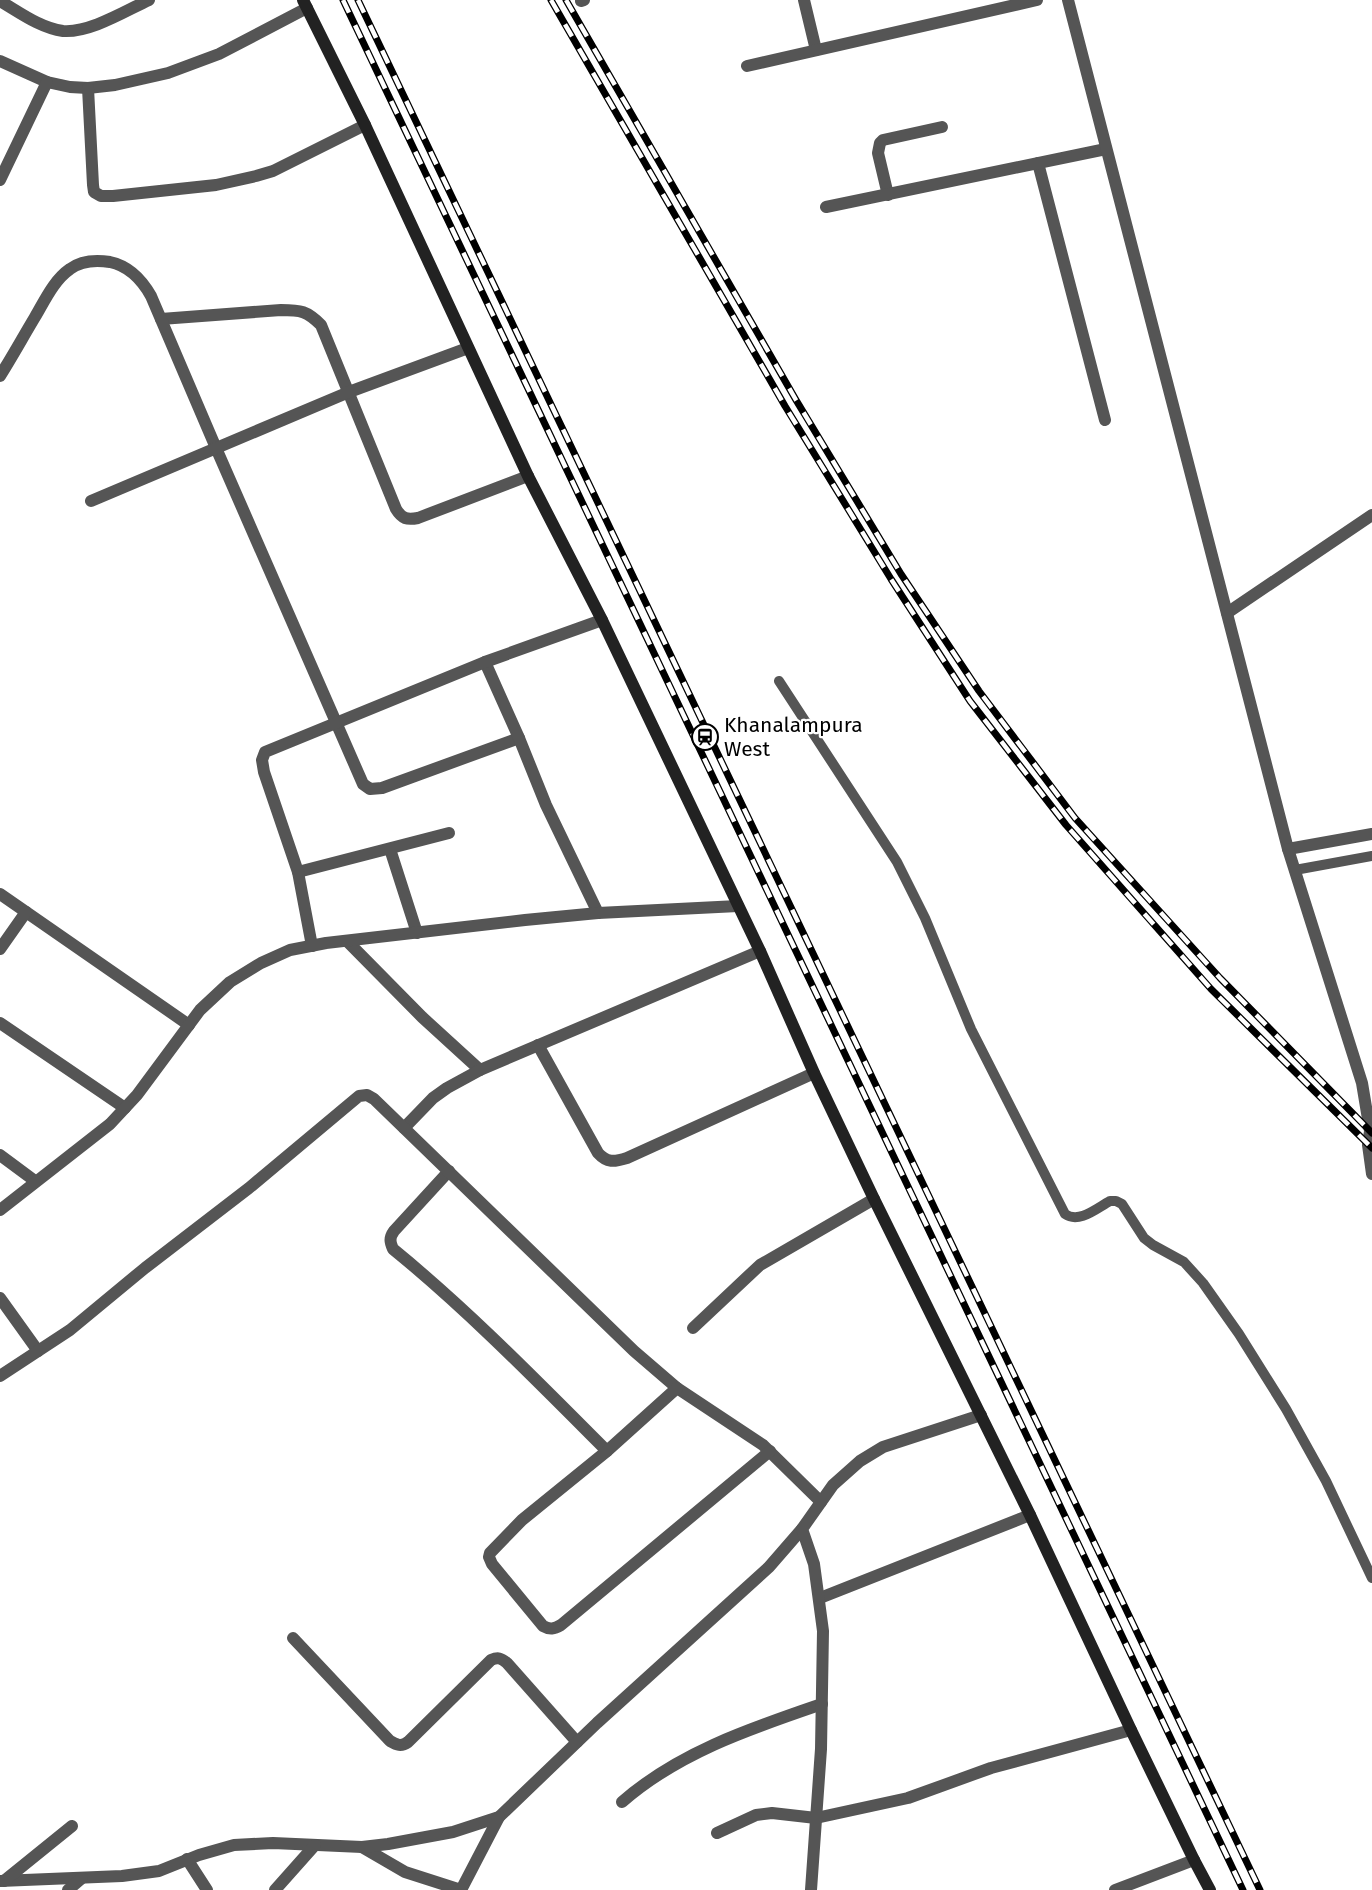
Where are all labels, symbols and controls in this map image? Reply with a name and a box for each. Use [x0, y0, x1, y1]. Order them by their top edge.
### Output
place label: Khanalampura West [724, 712, 863, 762]
station icon: Khanalampura West [690, 722, 720, 752]

